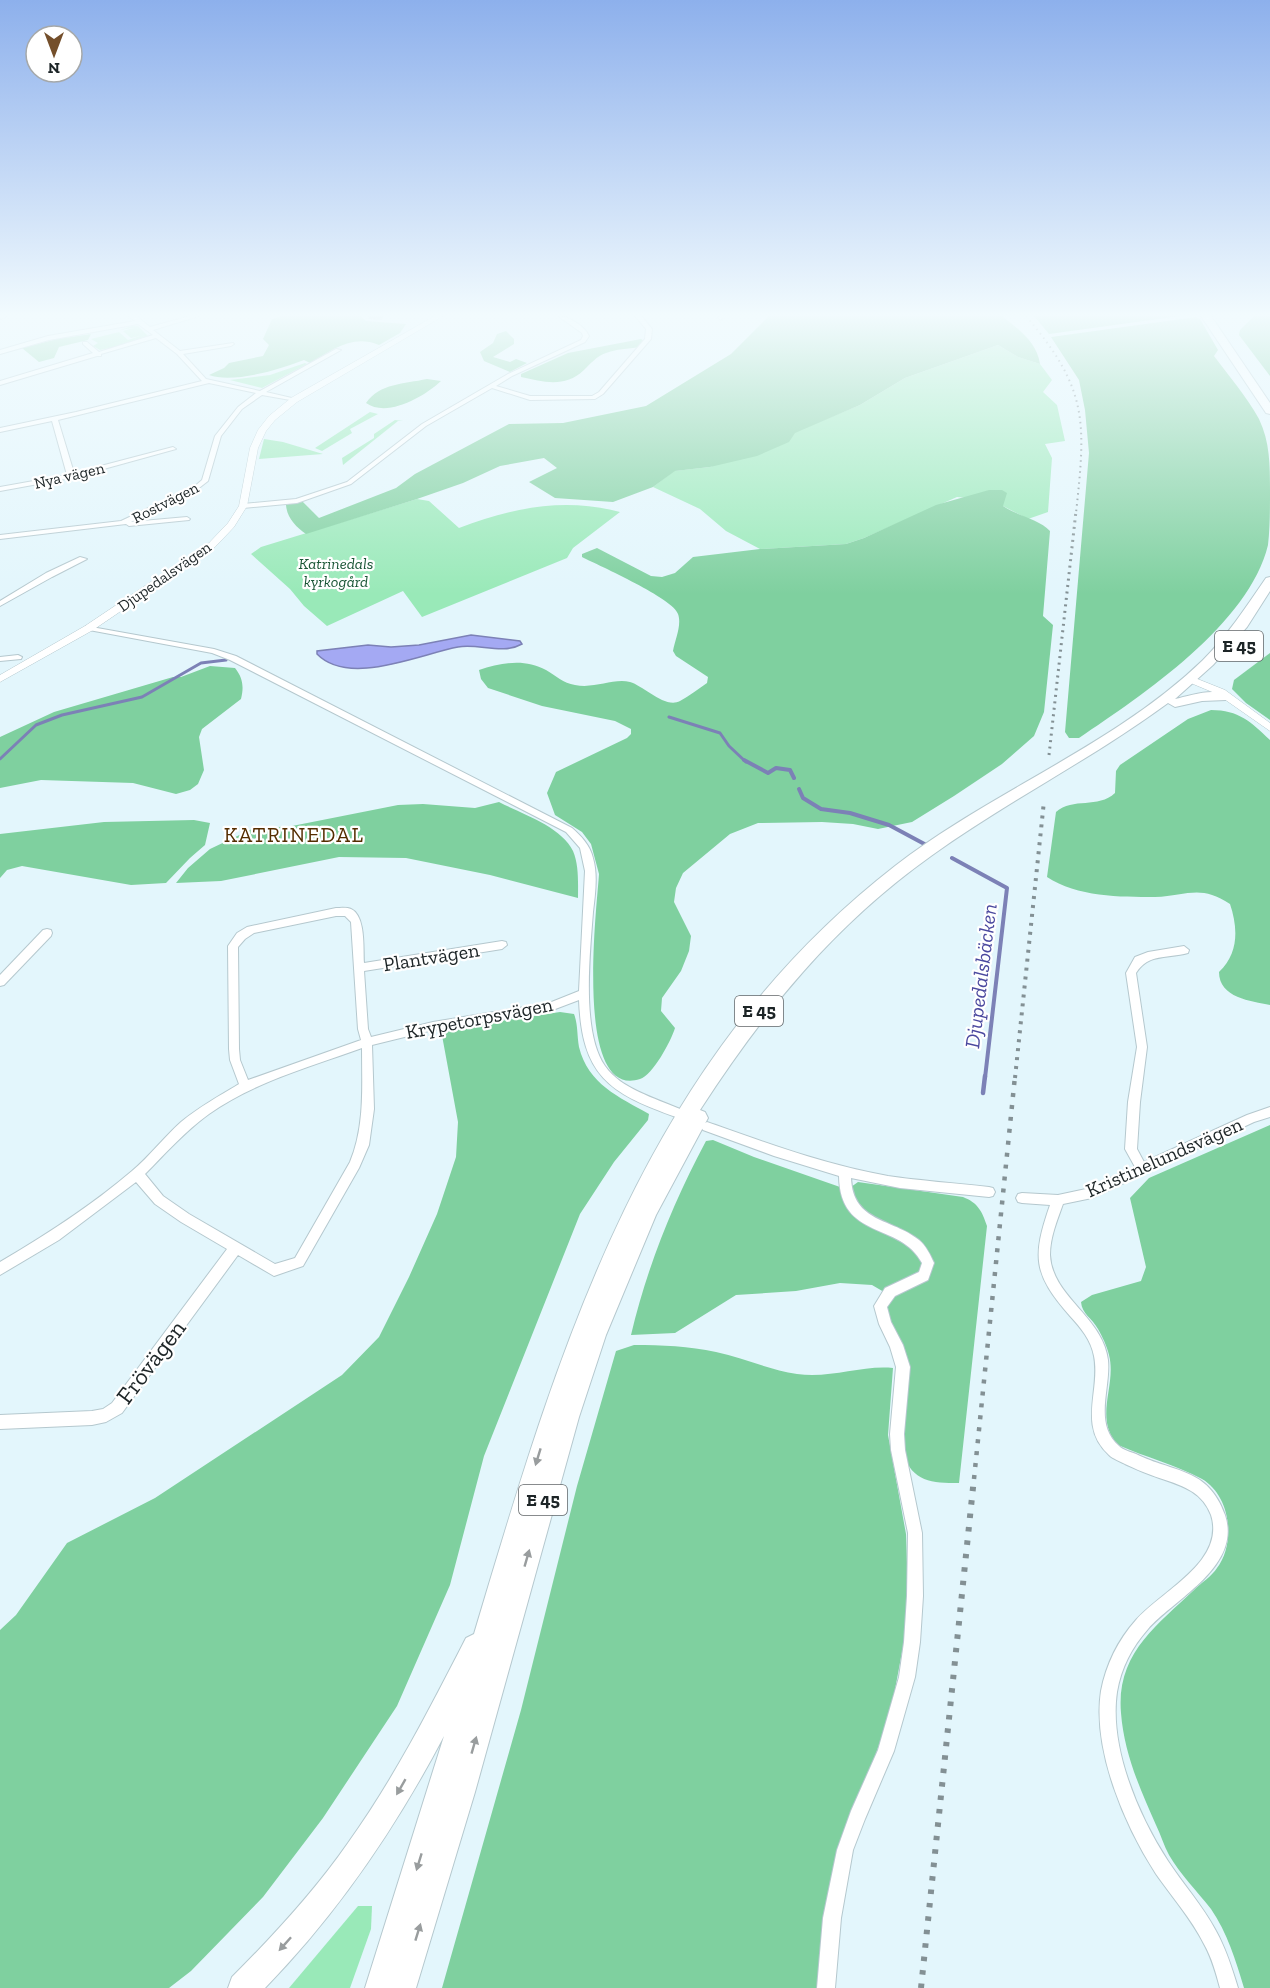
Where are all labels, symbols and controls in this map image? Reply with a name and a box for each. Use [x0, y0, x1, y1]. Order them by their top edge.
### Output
north arrow [24, 24, 84, 84]
text: N [48, 59, 60, 78]
street label: Nya vägen [32, 458, 107, 493]
street label: Rostvägen [129, 477, 202, 527]
street label: Djupedalsvägen [114, 537, 215, 616]
park label: Katrinedals kyrkogård [299, 554, 373, 591]
road number: E 45 [1215, 631, 1263, 661]
district label: KATRINEDAL [224, 822, 364, 847]
water label: Djupedalsbäcken [959, 902, 1002, 1050]
street label: Plantvägen [381, 937, 481, 976]
street label: Krypetorpsvägen [403, 992, 555, 1044]
road number: E 45 [735, 996, 783, 1026]
street label: Kristinelundsvägen [1082, 1111, 1247, 1202]
street label: Frövägen [110, 1314, 192, 1409]
one-way arrow [533, 1448, 543, 1466]
road number: E 45 [519, 1485, 567, 1515]
one-way arrow [523, 1548, 532, 1566]
one-way arrow [470, 1736, 479, 1754]
one-way arrow [396, 1779, 406, 1796]
one-way arrow [414, 1854, 423, 1872]
one-way arrow [414, 1923, 423, 1941]
one-way arrow [279, 1936, 292, 1951]

